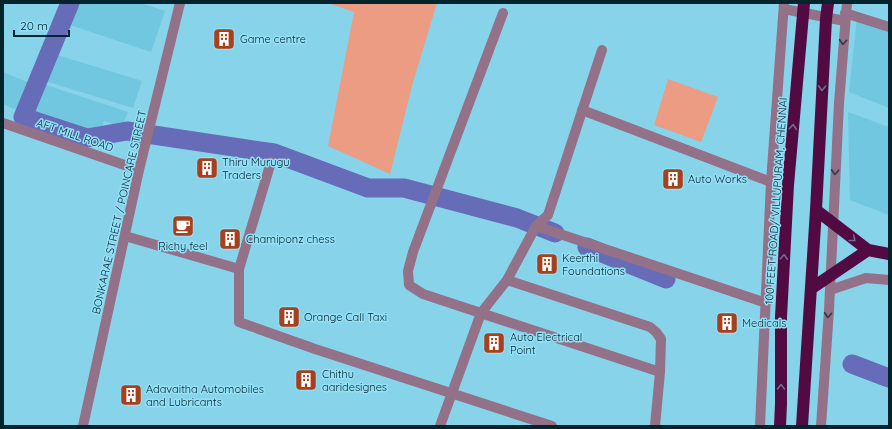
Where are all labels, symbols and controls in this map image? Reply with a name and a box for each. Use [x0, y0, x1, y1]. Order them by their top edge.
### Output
scale bar [14, 12, 69, 38]
text: 20 m [20, 18, 48, 33]
building icon: Game centre [211, 26, 237, 52]
place label: Game centre [240, 32, 306, 46]
one-way arrow [839, 39, 848, 45]
one-way arrow [818, 85, 826, 91]
street label: 100 FEET ROAD/ VILLUPURAM, CHENNAI [762, 97, 790, 305]
street label: BONKARAE STREET / POINCARE STREET [89, 108, 149, 315]
street label: AFT MILL ROAD [35, 115, 115, 155]
one-way arrow [788, 124, 797, 130]
building icon: Thiru Murugu Traders [194, 155, 220, 181]
place label: Thiru Murugu Traders [222, 155, 290, 182]
building icon: Auto Works [660, 166, 686, 192]
one-way arrow [831, 169, 840, 175]
place label: Auto Works [688, 172, 747, 186]
cafe icon: Richy feel [170, 213, 196, 239]
building icon: Chamiponz chess [217, 226, 243, 252]
place label: Chamiponz chess [246, 232, 335, 246]
one-way arrow [849, 234, 856, 241]
place label: Richy feel [158, 239, 208, 253]
building icon: Keerthi Foundations [534, 251, 560, 277]
place label: Keerthi Foundations [562, 251, 625, 278]
one-way arrow [780, 254, 789, 260]
building icon: Orange Call Taxi [276, 304, 302, 330]
place label: Orange Call Taxi [304, 310, 387, 324]
building icon: Medicals [714, 310, 740, 336]
one-way arrow [824, 312, 833, 318]
place label: Medicals [742, 316, 786, 330]
building icon: Auto Electrical Point [481, 330, 507, 356]
place label: Auto Electrical Point [510, 330, 582, 357]
building icon: Chithu aaridesignes [293, 367, 319, 393]
place label: Chithu aaridesignes [322, 367, 387, 394]
building icon: Adavaitha Automobiles and Lubricants [118, 382, 144, 408]
place label: Adavaitha Automobiles and Lubricants [146, 382, 264, 409]
one-way arrow [777, 384, 785, 390]

